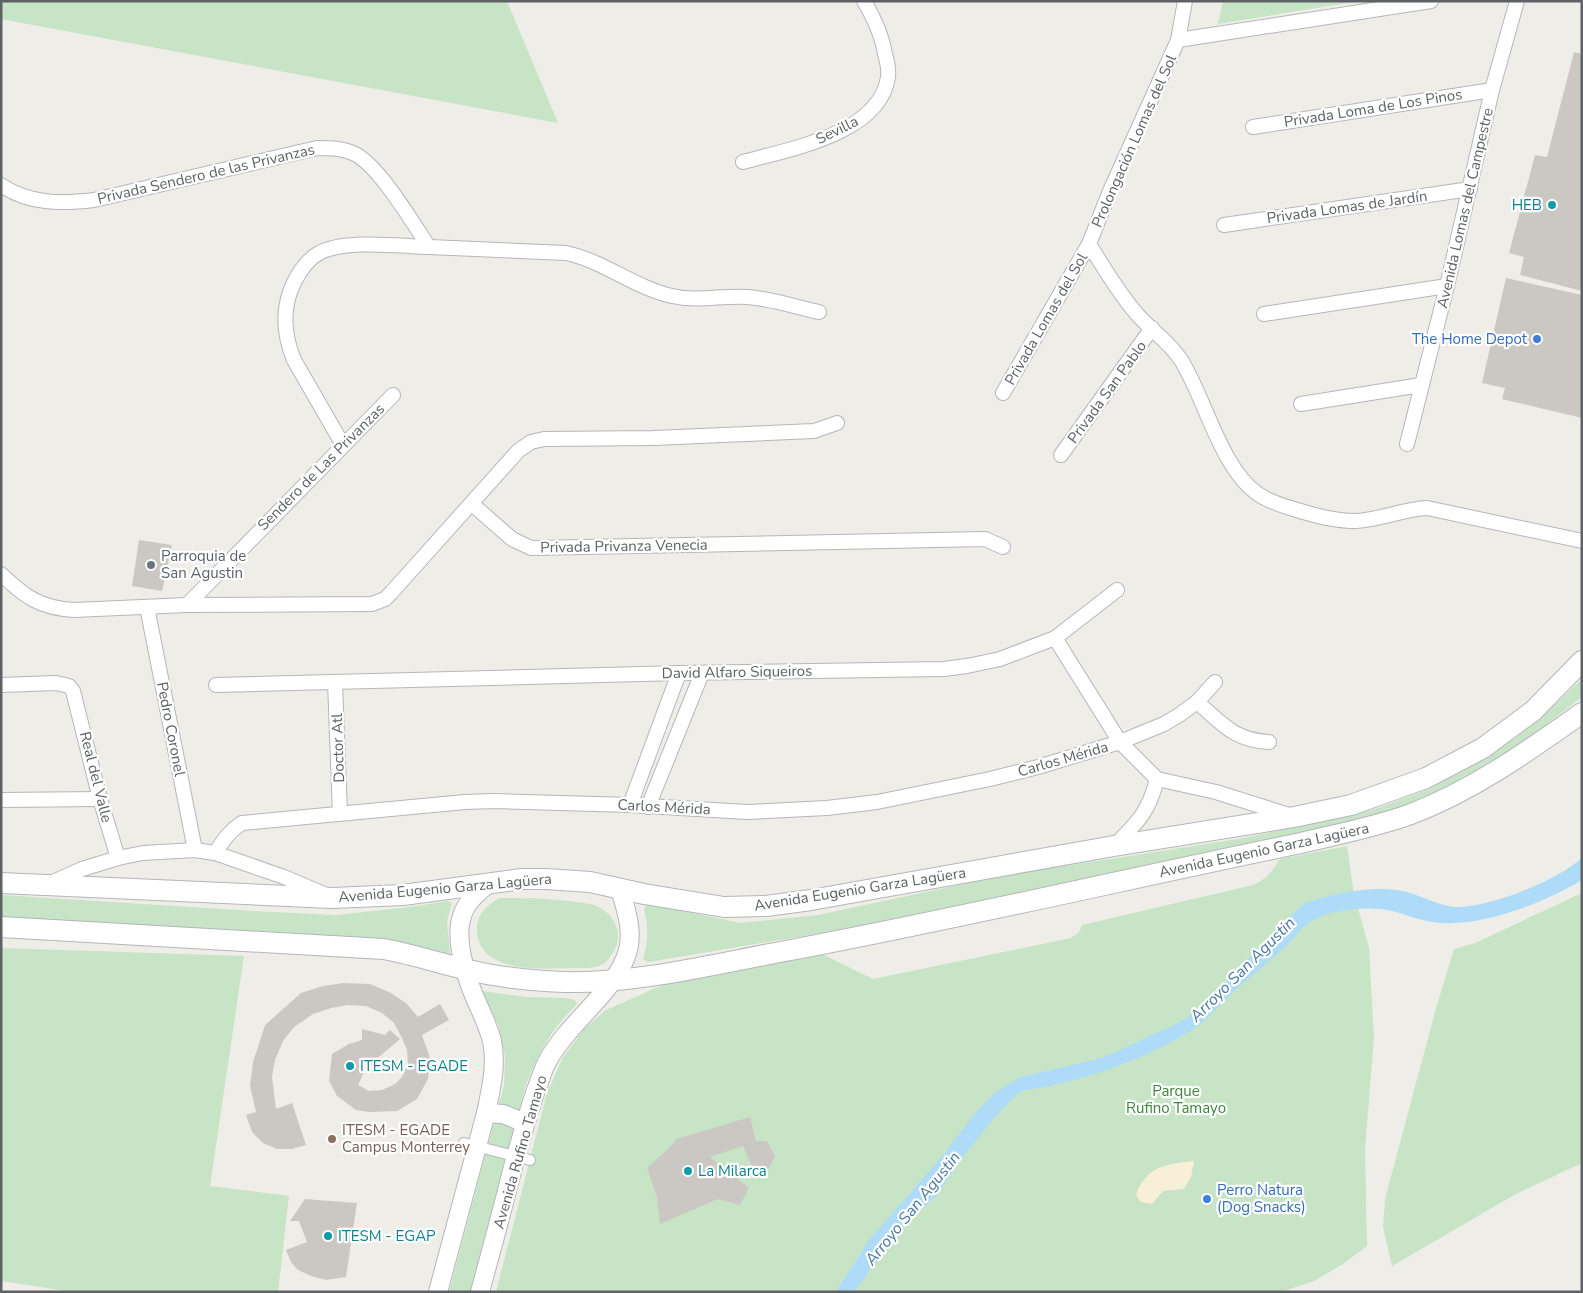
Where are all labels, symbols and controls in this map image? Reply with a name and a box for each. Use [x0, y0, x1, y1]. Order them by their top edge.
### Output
street label: Prolongación Lomas del Sol [1087, 51, 1181, 231]
street label: Privada Loma de Los Pinos [1282, 84, 1464, 132]
street label: Avenida Lomas del Campestre [1432, 106, 1498, 310]
street label: Sevilla [812, 111, 862, 149]
street label: Privada Sendero de las Privanzas [95, 139, 317, 209]
street label: Privada Lomas de Jardín [1265, 186, 1429, 228]
place label: HEB [1512, 195, 1542, 215]
marker: HEB [1546, 199, 1558, 211]
street label: Privada Lomas del Sol [1000, 249, 1092, 389]
place label: The Home Depot [1412, 329, 1528, 349]
marker: The Home Depot [1531, 333, 1543, 345]
street label: Privada San Pablo [1063, 337, 1151, 447]
street label: Sendero de Las Privanzas [253, 399, 389, 535]
street label: Privada Privanza Venecia [540, 535, 708, 557]
place label: Parroquia de San Agustin [161, 546, 246, 583]
marker: Parroquia de San Agustin [145, 559, 157, 571]
street label: David Alfaro Siqueiros [662, 661, 812, 683]
street label: Pedro Coronel [152, 680, 190, 778]
street label: Doctor Atl [327, 712, 349, 783]
street label: Real del Valle [75, 729, 117, 825]
street label: Carlos Mérida [1015, 737, 1111, 781]
street label: Carlos Mérida [617, 795, 711, 819]
street label: Avenida Eugenio Garza Lagüera [1157, 818, 1371, 882]
street label: Avenida Eugenio Garza Lagüera [753, 862, 967, 916]
street label: Avenida Eugenio Garza Lagüera [337, 869, 553, 907]
water label: Arroyo San Agustin [1185, 912, 1300, 1028]
place label: ITESM - EGADE [360, 1056, 468, 1076]
marker: ITESM - EGADE [344, 1060, 356, 1072]
street label: Avenida Rufino Tamayo [489, 1073, 551, 1231]
park label: Parque Rufino Tamayo [1126, 1081, 1226, 1118]
place label: ITESM - EGADE Campus Monterrey [342, 1120, 470, 1157]
marker: ITESM - EGADE Campus Monterrey [326, 1133, 338, 1145]
water label: Arroyo San Agustin [859, 1147, 966, 1271]
place label: La Milarca [698, 1161, 767, 1181]
marker: La Milarca [682, 1165, 694, 1177]
place label: Perro Natura (Dog Snacks) [1217, 1180, 1306, 1217]
marker: Perro Natura (Dog Snacks) [1201, 1193, 1213, 1205]
place label: ITESM - EGAP [338, 1226, 436, 1246]
marker: ITESM - EGAP [322, 1230, 334, 1242]

